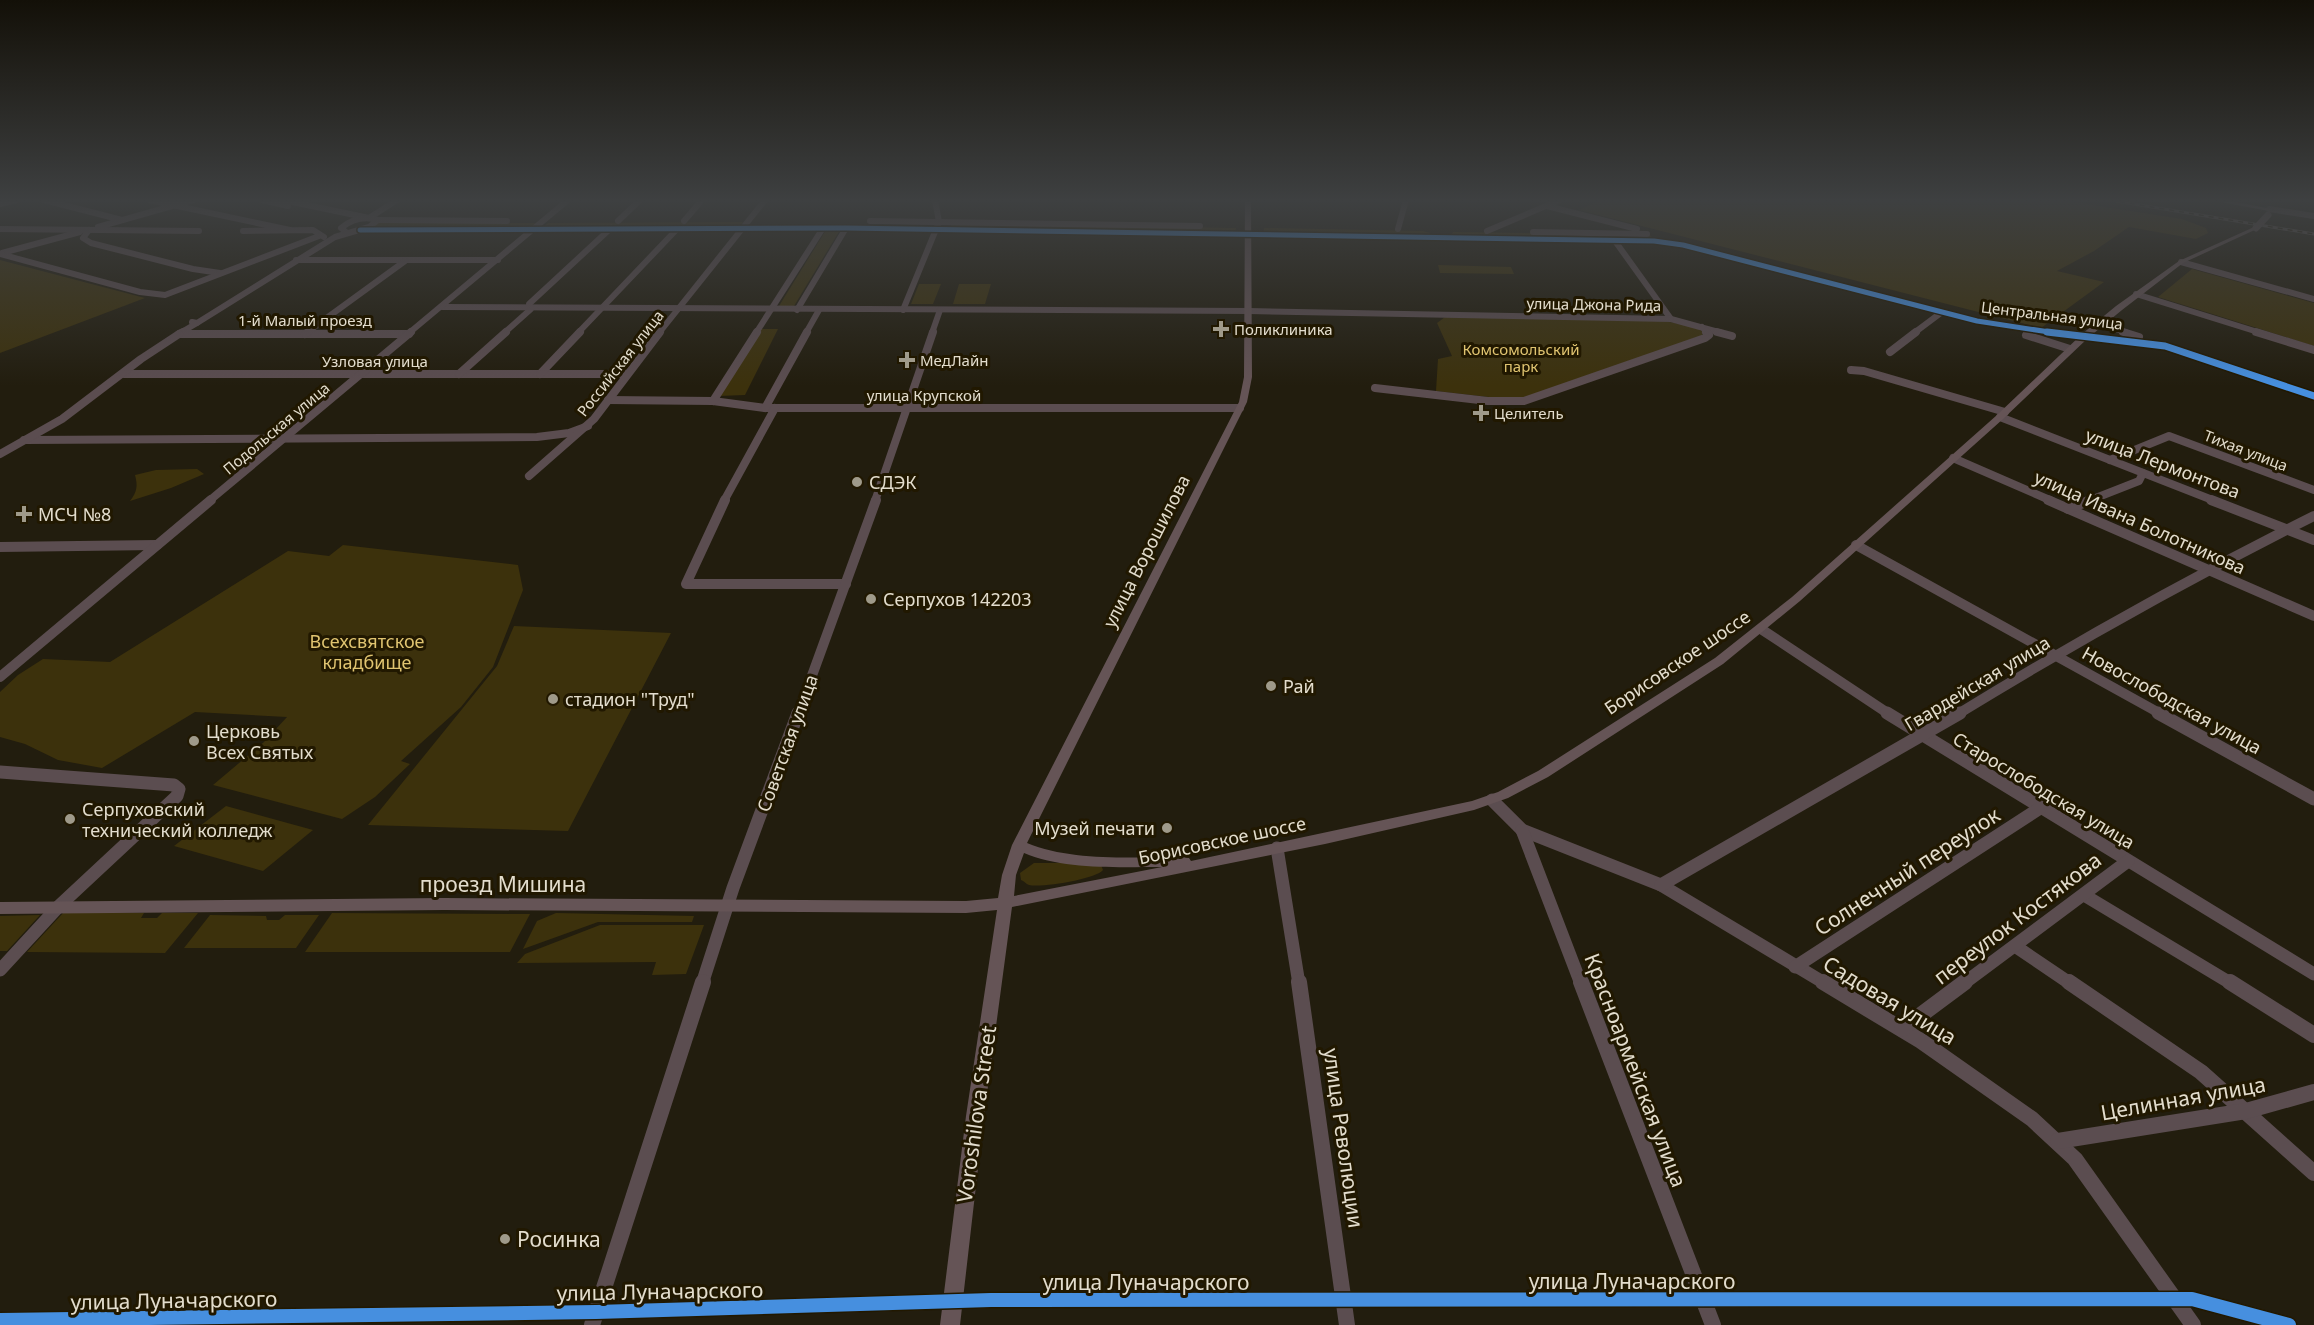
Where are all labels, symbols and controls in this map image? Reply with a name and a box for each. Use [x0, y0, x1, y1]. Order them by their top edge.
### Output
street label: улица Джона Рида [1527, 293, 1661, 315]
street label: Центральная улица [1980, 296, 2124, 334]
street label: Российская улица [572, 306, 668, 420]
street label: 1-й Малый проезд [238, 310, 372, 330]
place label: Поликлиника [1234, 319, 1333, 339]
marker: Поликлиника [1212, 320, 1230, 338]
park label: Комсомольский парк [1462, 339, 1580, 376]
place label: МедЛайн [920, 350, 988, 370]
street label: Узловая улица [322, 351, 428, 371]
marker: МедЛайн [898, 351, 916, 369]
street label: Подольская улица [219, 378, 333, 478]
street label: улица Крупской [867, 385, 981, 405]
place label: Целитель [1494, 403, 1564, 423]
marker: Целитель [1472, 404, 1490, 422]
street label: улица Лермонтова [2082, 422, 2244, 504]
street label: Тихая улица [2201, 425, 2291, 475]
street label: улица Ивана Болотникова [2031, 465, 2249, 579]
place label: СДЭК [869, 470, 917, 494]
street label: улица Ворошилова [1097, 471, 1195, 631]
marker: СДЭК [850, 475, 864, 489]
place label: МСЧ №8 [38, 502, 111, 526]
marker: МСЧ №8 [15, 505, 33, 523]
place label: Серпухов 142203 [883, 587, 1032, 611]
marker: Серпухов 142203 [864, 592, 878, 606]
street label: Борисовское шоссе [1599, 604, 1755, 720]
park label: Всехсвятское кладбище [309, 629, 425, 674]
street label: Гвардейская улица [1900, 630, 2054, 736]
street label: Новослободская улица [2078, 641, 2266, 759]
street label: Советская улица [751, 671, 823, 815]
place label: Рай [1283, 674, 1315, 698]
marker: Рай [1264, 679, 1278, 693]
place label: стадион "Труд" [565, 687, 695, 711]
marker: стадион "Труд" [546, 692, 560, 706]
place label: Церковь Всех Святых [206, 719, 314, 764]
street label: Старослободская улица [1949, 726, 2139, 854]
marker: Церковь Всех Святых [187, 734, 201, 748]
place label: Серпуховский технический колледж [82, 797, 273, 842]
street label: Солнечный переулок [1809, 800, 2005, 942]
street label: Борисовское шоссе [1136, 810, 1308, 869]
marker: Серпуховский технический колледж [63, 812, 77, 826]
place label: Музей печати [1034, 816, 1155, 840]
marker: Музей печати [1160, 821, 1174, 835]
street label: переулок Костякова [1927, 846, 2107, 990]
street label: проезд Мишина [420, 870, 586, 898]
street label: Красноармейская улица [1578, 949, 1694, 1191]
street label: Садовая улица [1818, 949, 1962, 1051]
street label: Voroshilova Street [950, 1023, 1002, 1204]
street label: улица Революции [1318, 1046, 1370, 1230]
street label: Целинная улица [2098, 1070, 2268, 1126]
place label: Росинка [517, 1225, 601, 1253]
marker: Росинка [498, 1232, 512, 1246]
street label: улица Луначарского [1529, 1267, 1735, 1295]
street label: улица Луначарского [1043, 1268, 1249, 1296]
street label: улица Луначарского [556, 1275, 764, 1307]
street label: улица Луначарского [70, 1284, 278, 1316]

